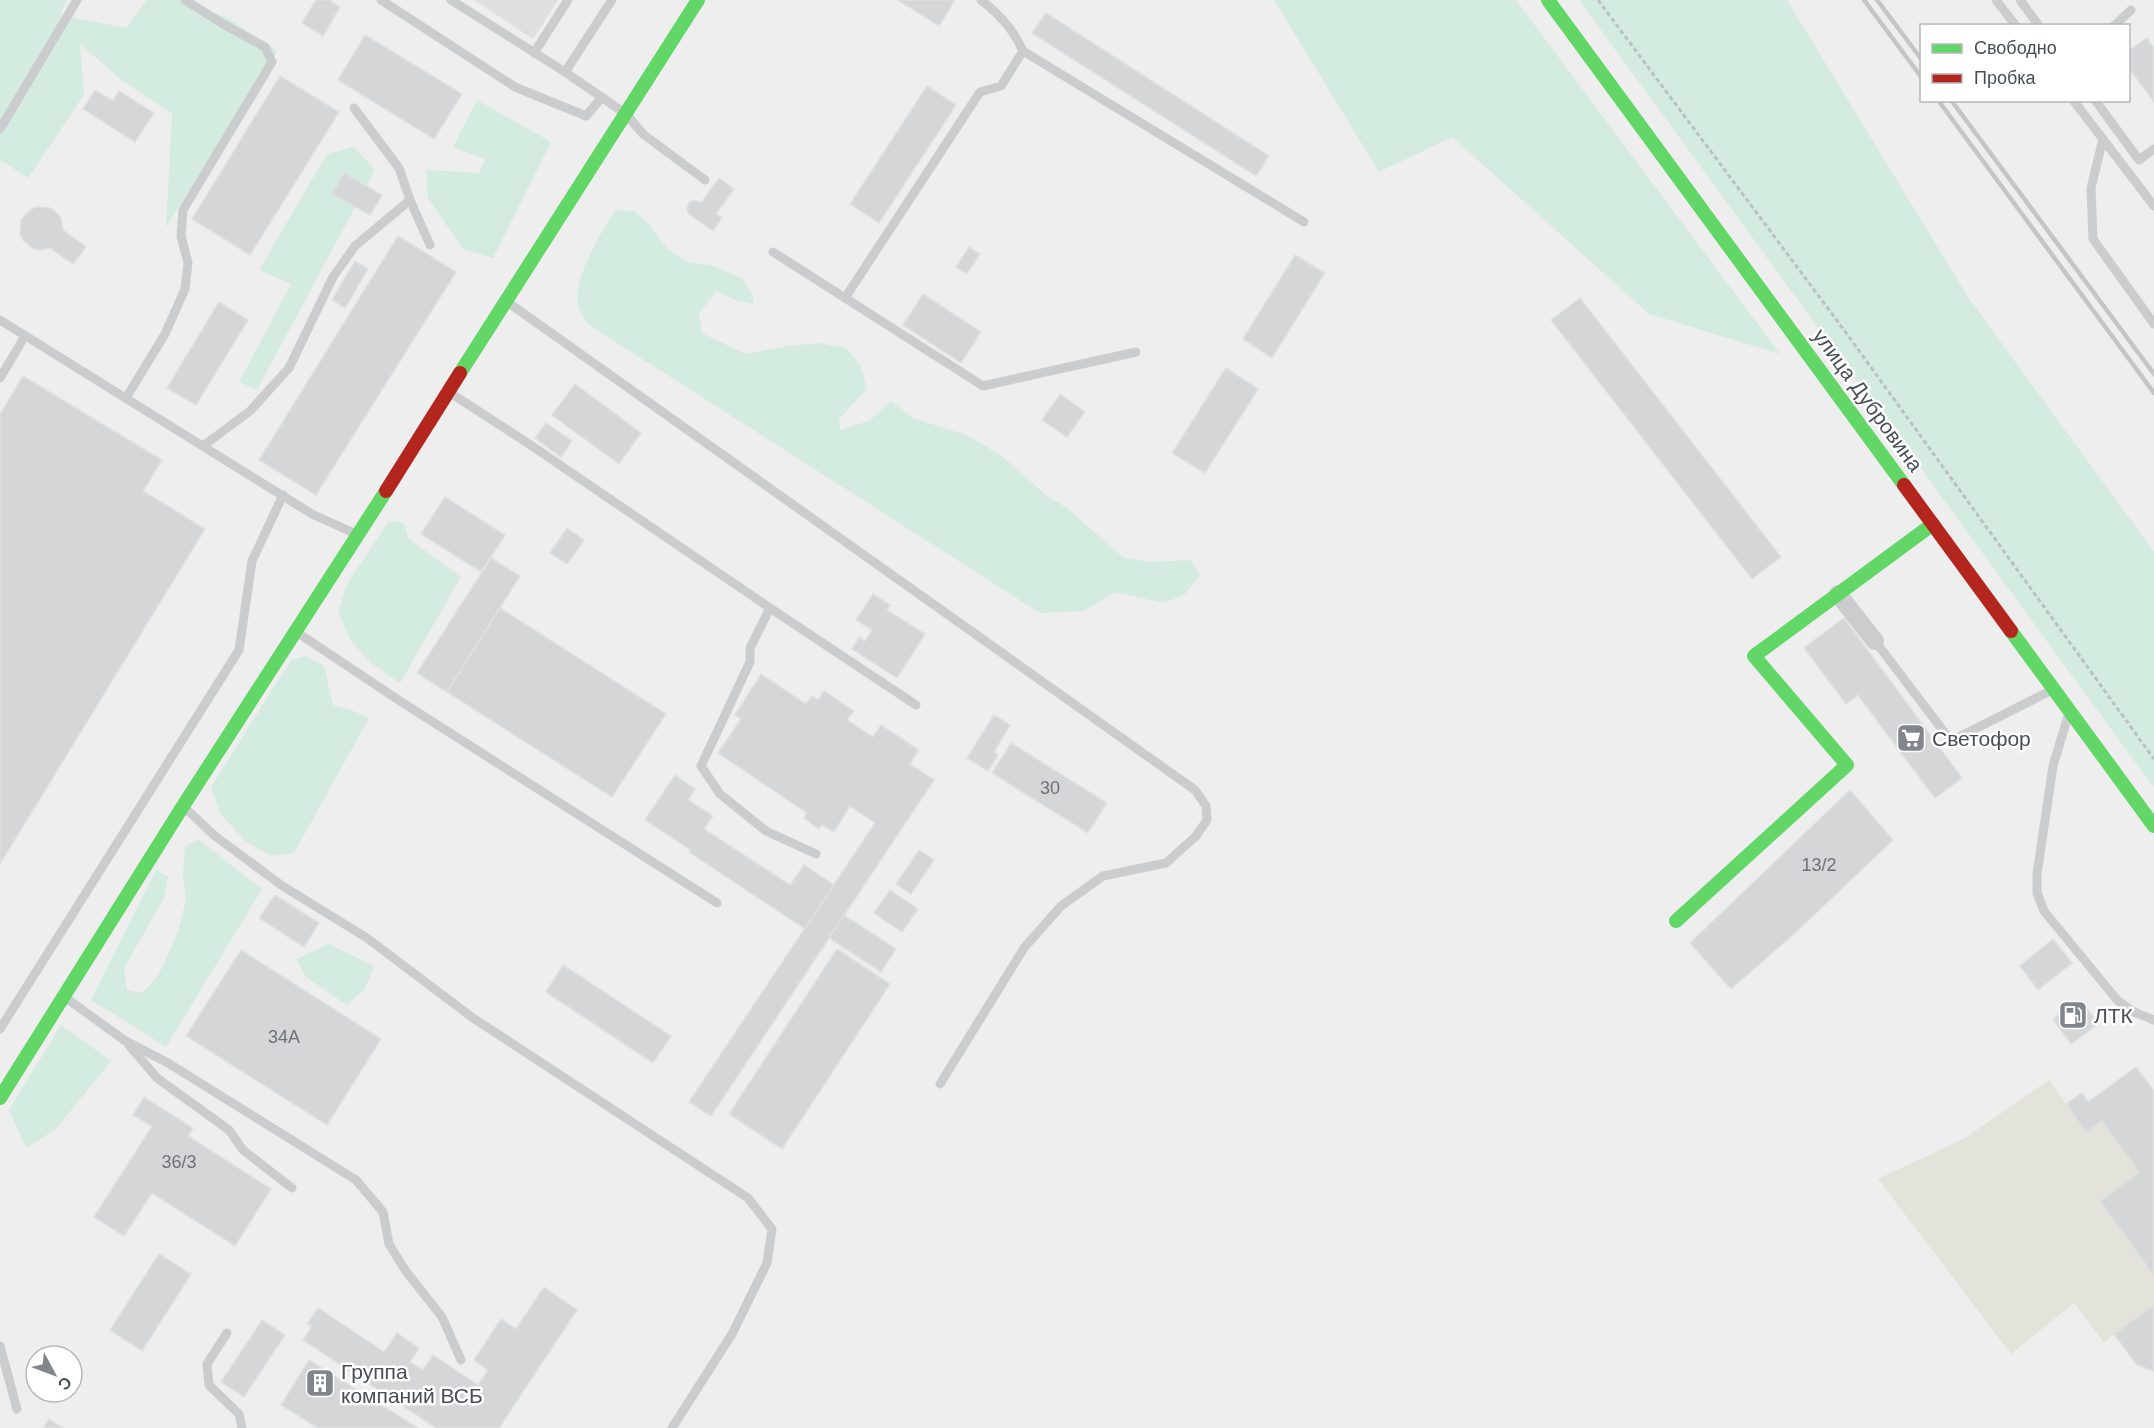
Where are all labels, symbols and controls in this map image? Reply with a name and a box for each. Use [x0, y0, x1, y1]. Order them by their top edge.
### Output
legend [1920, 24, 2130, 102]
text: Свободно [1974, 38, 2057, 58]
text: Пробка [1974, 68, 2037, 88]
street label: улица Дубровина [1809, 324, 1928, 476]
supermarket icon: Светофор [1895, 722, 1927, 754]
place label: Светофор [1932, 727, 2031, 750]
house number: 30 [1040, 778, 1060, 798]
house number: 13/2 [1801, 855, 1837, 875]
fuel station icon: ЛТК [2057, 999, 2089, 1031]
place label: ЛТК [2094, 1004, 2134, 1027]
house number: 34А [268, 1027, 300, 1047]
house number: 36/3 [161, 1152, 197, 1172]
north arrow [24, 1344, 84, 1404]
place label: Группа компаний ВСБ [341, 1360, 483, 1407]
building icon: Группа компаний ВСБ [304, 1367, 336, 1399]
text: С [54, 1374, 75, 1394]

